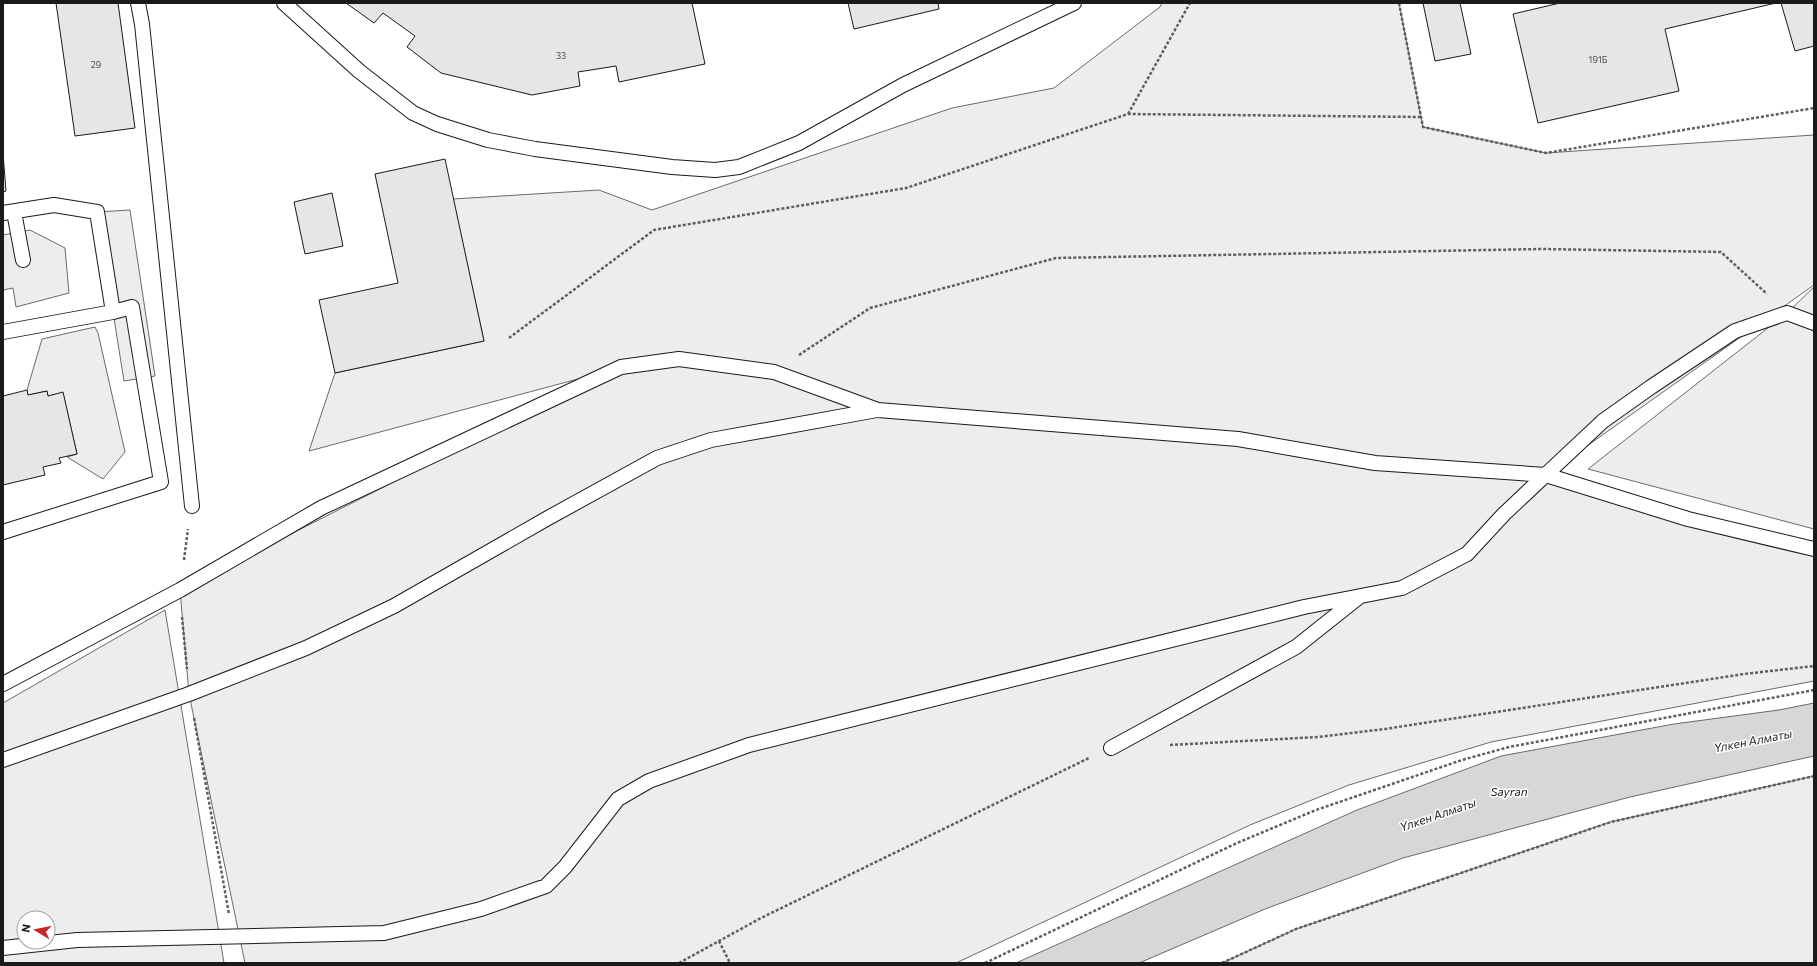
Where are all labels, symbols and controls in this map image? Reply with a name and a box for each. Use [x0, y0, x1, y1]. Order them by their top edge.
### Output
house number: 33 [556, 50, 566, 61]
house number: 191Б [1589, 54, 1608, 65]
house number: 29 [91, 59, 101, 70]
water label: Үлкен Алматы [1712, 725, 1794, 754]
water label: Sayran [1490, 784, 1528, 798]
water label: Үлкен Алматы [1398, 794, 1478, 834]
north arrow [16, 910, 56, 950]
text: N [19, 923, 33, 933]

